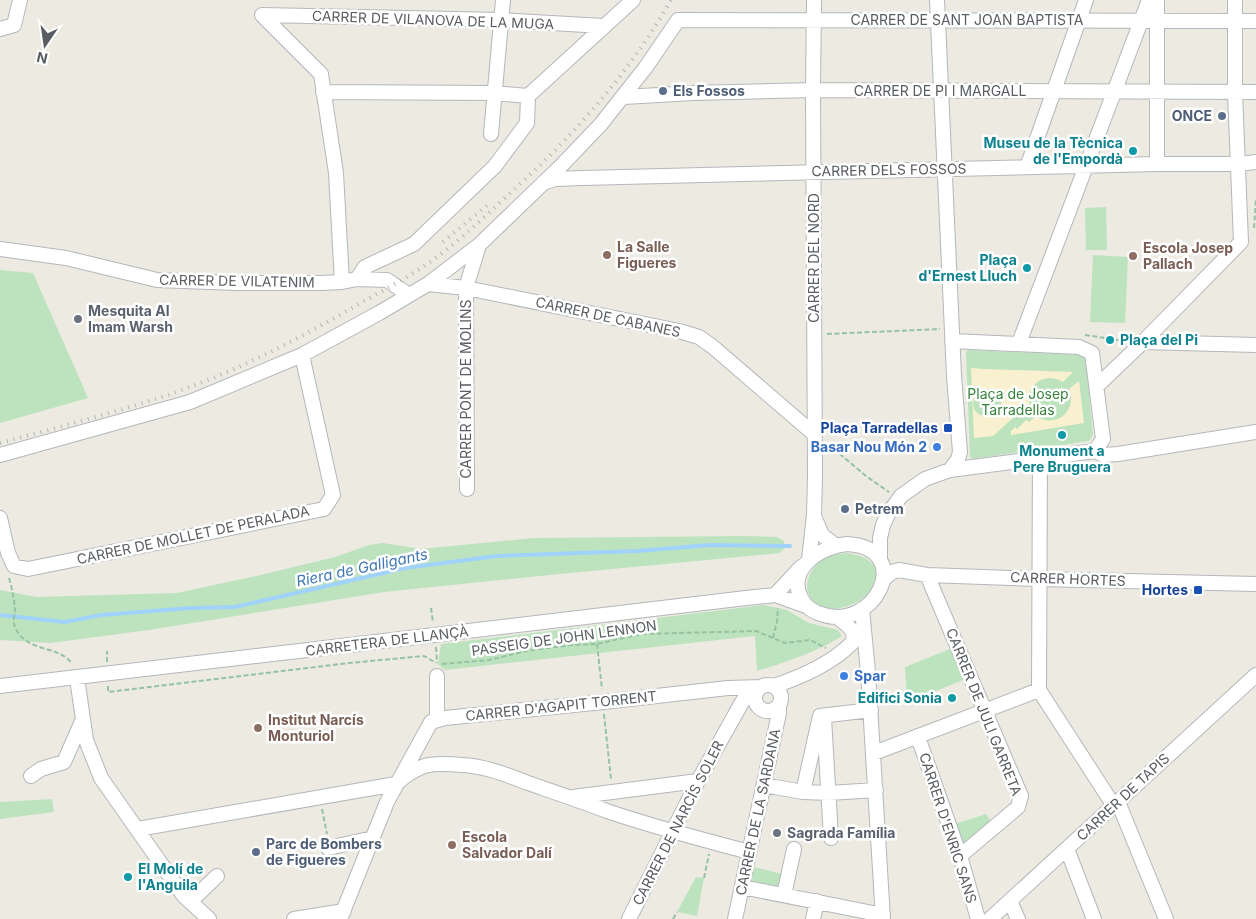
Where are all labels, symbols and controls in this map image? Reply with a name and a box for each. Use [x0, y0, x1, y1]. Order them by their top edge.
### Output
street label: CARRER DE VILANOVA DE LA MUGA [312, 7, 555, 32]
street label: CARRER DE SANT JOAN BAPTISTA [850, 11, 1084, 28]
north arrow [20, 20, 70, 70]
text: N [35, 49, 49, 68]
place label: Els Fossos [673, 82, 745, 99]
street label: CARRER DE PI I MARGALL [854, 82, 1026, 99]
marker: Els Fossos [657, 85, 669, 97]
place label: ONCE [1172, 107, 1212, 124]
marker: ONCE [1216, 110, 1228, 122]
place label: Museu de la Tècnica de l'Empordà [983, 134, 1123, 167]
marker: Museu de la Tècnica de l'Empordà [1127, 145, 1139, 157]
street label: CARRER DELS FOSSOS [811, 160, 967, 179]
street label: CARRER DEL NORD [805, 193, 822, 323]
place label: La Salle Figueres [617, 238, 677, 271]
place label: Escola Josep Pallach [1143, 239, 1233, 272]
marker: La Salle Figueres [601, 249, 613, 261]
marker: Escola Josep Pallach [1127, 250, 1139, 262]
place label: Plaça d'Ernest Lluch [918, 251, 1017, 284]
marker: Plaça d'Ernest Lluch [1021, 262, 1033, 274]
street label: CARRER DE VILATENIM [159, 271, 315, 290]
street label: CARRER DE CABANES [534, 293, 682, 340]
street label: CARRER PONT DE MOLINS [457, 299, 474, 479]
place label: Mesquita Al Imam Warsh [88, 302, 173, 335]
marker: Mesquita Al Imam Warsh [72, 313, 84, 325]
place label: Plaça del Pi [1120, 331, 1198, 348]
marker: Plaça del Pi [1104, 334, 1116, 346]
park label: Plaça de Josep Tarradellas [967, 385, 1069, 418]
place label: Plaça Tarradellas [821, 419, 938, 436]
marker: Plaça Tarradellas [942, 422, 954, 434]
marker: Monument a Pere Bruguera [1056, 429, 1068, 441]
place label: Basar Nou Món 2 [811, 438, 927, 455]
marker: Basar Nou Món 2 [931, 441, 943, 453]
place label: Monument a Pere Bruguera [1013, 442, 1111, 475]
place label: Petrem [855, 500, 904, 517]
street label: CARRER DE MOLLET DE PERALADA [75, 501, 311, 568]
marker: Petrem [839, 503, 851, 515]
water label: Riera de Galligants [294, 544, 430, 591]
street label: CARRER HORTES [1010, 568, 1126, 589]
place label: Hortes [1142, 581, 1188, 598]
marker: Hortes [1192, 584, 1204, 596]
street label: PASSEIG DE JOHN LENNON [470, 616, 658, 659]
street label: CARRETERA DE LLANÇÀ [304, 622, 470, 659]
street label: CARRER DE JULI GARRETA [943, 626, 1026, 798]
place label: Spar [854, 667, 886, 684]
marker: Spar [838, 670, 850, 682]
street label: CARRER D'AGAPIT TORRENT [464, 687, 657, 724]
place label: Edifici Sonia [858, 689, 942, 706]
marker: Edifici Sonia [946, 692, 958, 704]
place label: Institut Narcís Monturiol [268, 711, 364, 744]
marker: Institut Narcís Monturiol [252, 722, 264, 734]
street label: CARRER DE LA SARDANA [732, 727, 784, 897]
street label: CARRER DE NARCÍS SOLER [629, 738, 727, 908]
street label: CARRER DE TAPIS [1073, 749, 1173, 844]
street label: CARRER D'ENRIC SANS [916, 750, 981, 905]
place label: Sagrada Família [787, 824, 895, 841]
marker: Sagrada Família [771, 827, 783, 839]
place label: Escola Salvador Dalí [462, 828, 552, 861]
place label: Parc de Bombers de Figueres [266, 835, 382, 868]
marker: Escola Salvador Dalí [446, 839, 458, 851]
marker: Parc de Bombers de Figueres [250, 846, 262, 858]
place label: El Molí de l'Anguila [138, 860, 203, 893]
marker: El Molí de l'Anguila [122, 871, 134, 883]

